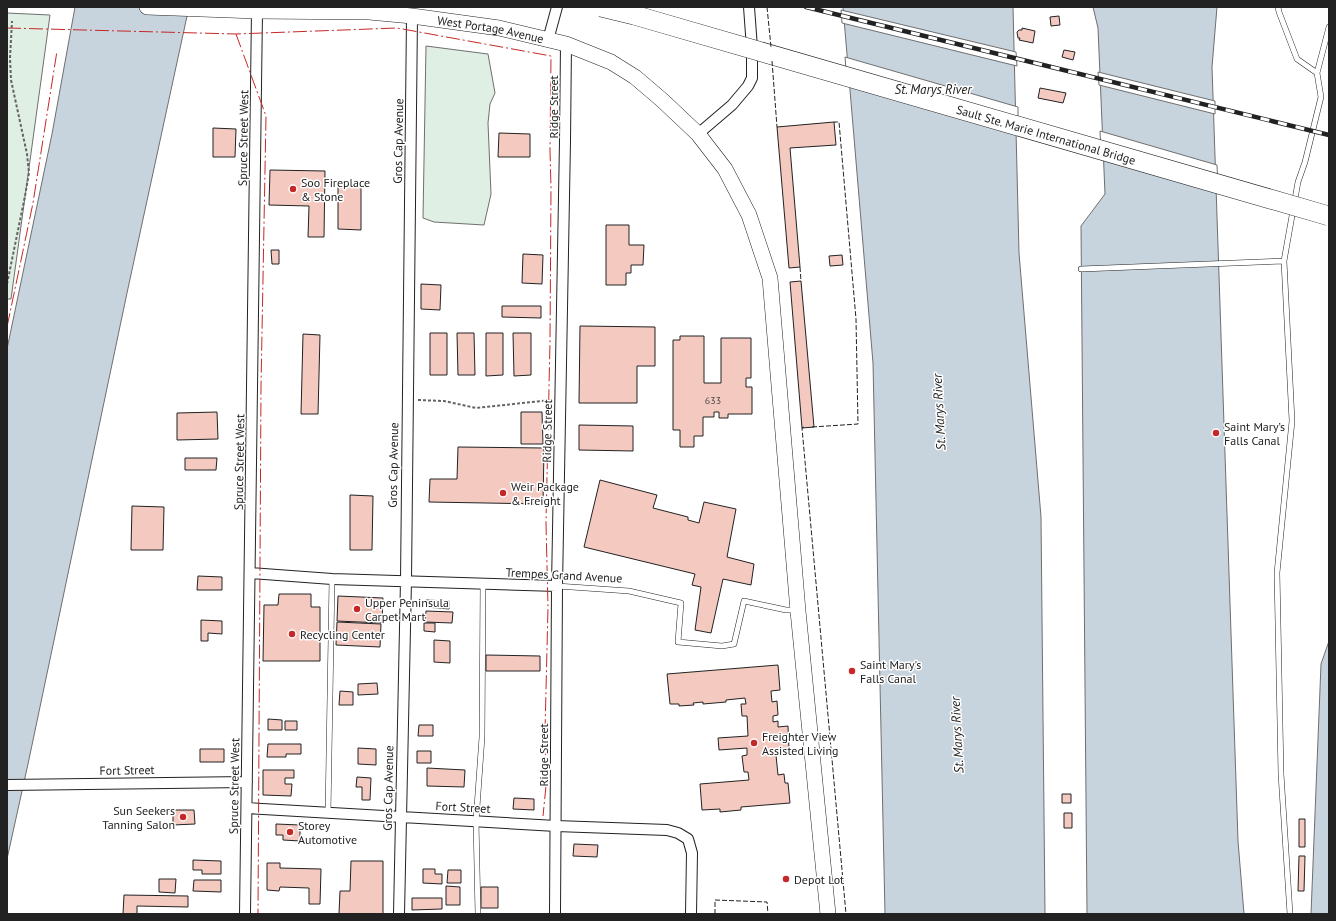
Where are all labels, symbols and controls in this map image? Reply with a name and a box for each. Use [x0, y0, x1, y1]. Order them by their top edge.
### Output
street label: West Portage Avenue [436, 12, 545, 46]
street label: Ridge Street [546, 75, 561, 139]
water label: St. Marys River [895, 81, 972, 98]
street label: Spruce Street West [235, 90, 251, 186]
street label: Gros Cap Avenue [390, 98, 406, 184]
street label: Sault Ste. Marie International Bridge [955, 101, 1138, 167]
place label: Soo Fireplace & Stone [301, 175, 370, 204]
marker: Soo Fireplace & Stone [288, 184, 298, 194]
water label: St. Marys River [928, 372, 950, 451]
house number: 633 [705, 394, 721, 407]
street label: Ridge Street [539, 399, 555, 463]
street label: Spruce Street West [231, 414, 247, 510]
place label: Saint Mary’s Falls Canal [1224, 419, 1285, 448]
street label: Gros Cap Avenue [385, 422, 401, 508]
marker: Saint Mary’s Falls Canal [1211, 428, 1221, 438]
place label: Weir Package & Freight [511, 479, 579, 508]
marker: Weir Package & Freight [498, 488, 508, 498]
street label: Trempes Grand Avenue [505, 564, 623, 586]
place label: Upper Peninsula Carpet Mart [365, 595, 449, 624]
marker: Upper Peninsula Carpet Mart [352, 604, 362, 614]
place label: Recycling Center [300, 627, 385, 642]
marker: Recycling Center [287, 629, 297, 639]
place label: Saint Mary's Falls Canal [860, 657, 921, 686]
marker: Saint Mary's Falls Canal [847, 666, 857, 676]
water label: St. Marys River [946, 695, 968, 774]
street label: Ridge Street [536, 723, 551, 787]
place label: Freighter View Assisted Living [762, 729, 839, 758]
street label: Spruce Street West [226, 738, 242, 834]
marker: Freighter View Assisted Living [749, 738, 759, 748]
street label: Gros Cap Avenue [380, 745, 396, 831]
street label: Fort Street [99, 762, 155, 778]
street label: Fort Street [435, 798, 491, 816]
place label: Sun Seekers Tanning Salon [102, 803, 175, 832]
marker: Sun Seekers Tanning Salon [178, 812, 188, 822]
place label: Storey Automotive [298, 818, 357, 847]
marker: Storey Automotive [285, 827, 295, 837]
place label: Depot Lot [794, 872, 844, 887]
marker: Depot Lot [781, 874, 791, 884]

